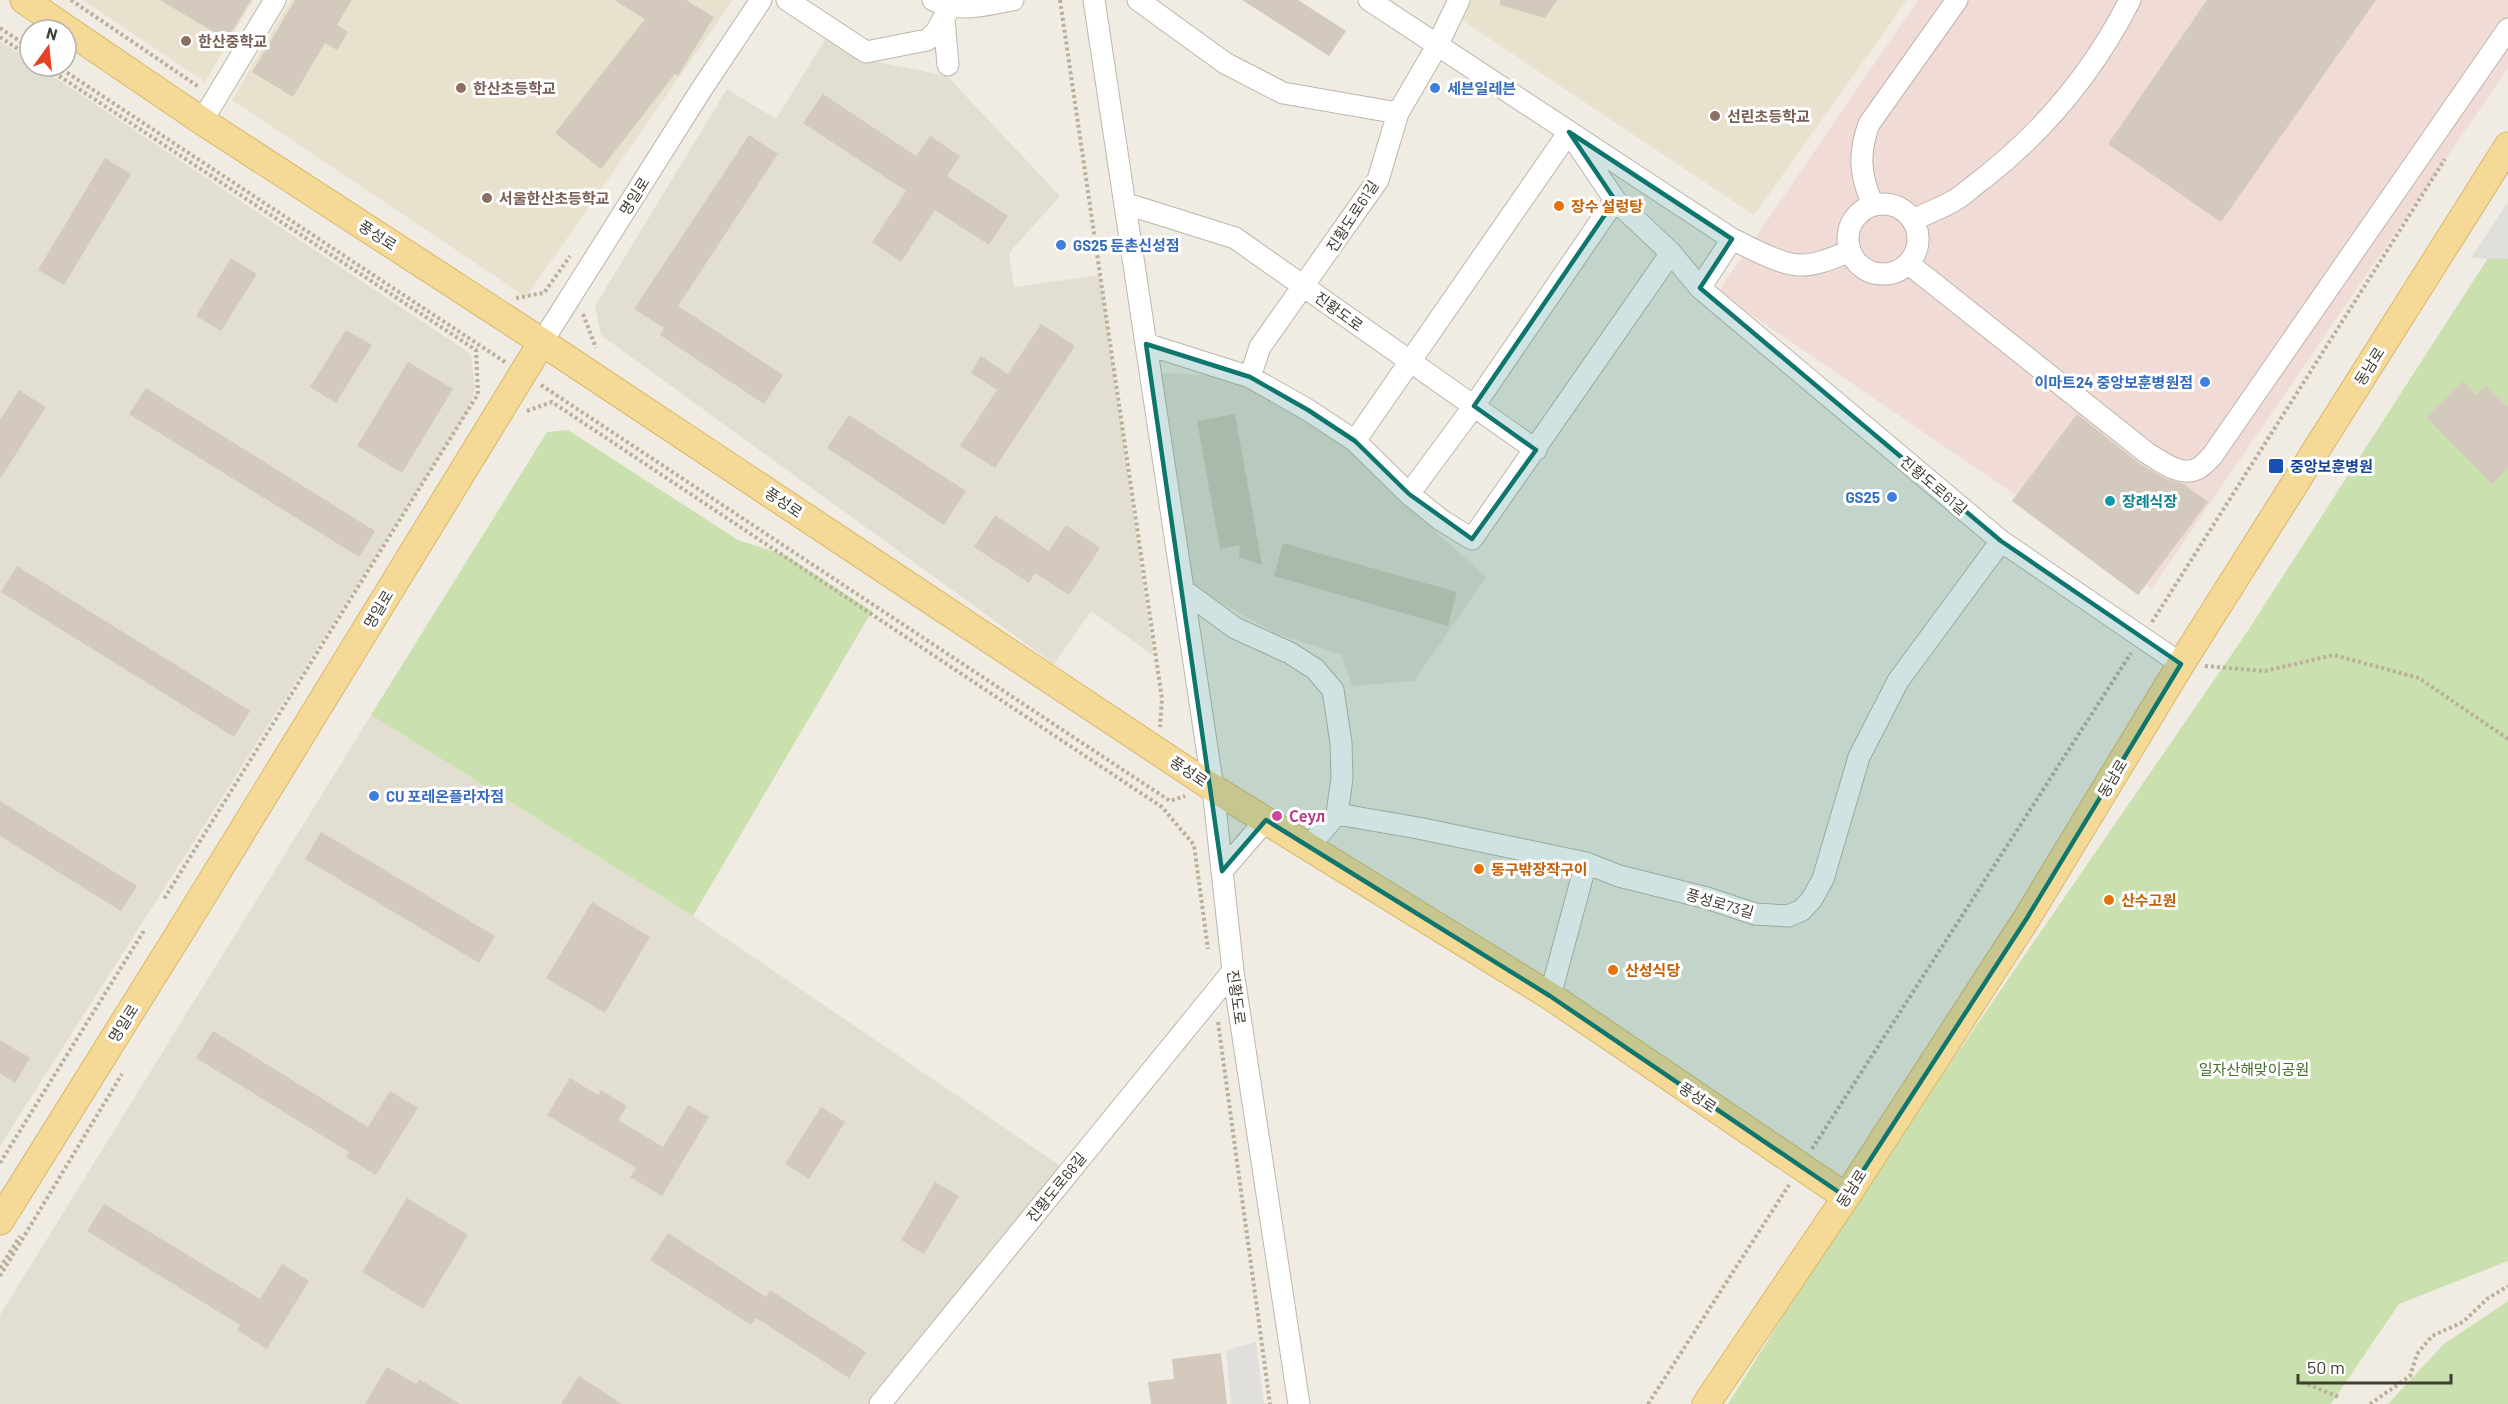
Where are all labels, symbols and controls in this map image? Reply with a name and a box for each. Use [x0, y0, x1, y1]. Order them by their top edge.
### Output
north arrow [18, 18, 78, 78]
text: N [44, 22, 60, 44]
place label: 한산중학교 [198, 32, 267, 50]
marker: 한산중학교 [179, 34, 193, 48]
place label: 한산초등학교 [473, 79, 556, 97]
place label: 세븐일레븐 [1447, 79, 1516, 97]
marker: 한산초등학교 [454, 81, 468, 95]
marker: 세븐일레븐 [1428, 81, 1442, 95]
place label: 선린초등학교 [1727, 107, 1810, 125]
marker: 선린초등학교 [1708, 109, 1722, 123]
street label: 명일로 [615, 174, 653, 218]
street label: 진황도로61길 [1322, 177, 1382, 255]
place label: 서울한산초등학교 [499, 189, 610, 207]
marker: 서울한산초등학교 [480, 191, 494, 205]
place label: 장수 설렁탕 [1571, 197, 1643, 215]
marker: 장수 설렁탕 [1552, 199, 1566, 213]
street label: 풍성로 [356, 216, 400, 254]
place label: GS25 둔촌신성점 [1073, 236, 1180, 254]
marker: GS25 둔촌신성점 [1054, 238, 1068, 252]
street label: 진황도로 [1311, 287, 1367, 335]
street label: 동남로 [2350, 344, 2388, 388]
place label: 이마트24 중앙보훈병원점 [2035, 373, 2193, 391]
marker: 이마트24 중앙보훈병원점 [2198, 375, 2212, 389]
street label: 진황도로61길 [1897, 452, 1971, 518]
marker: 중앙보훈병원 [2267, 457, 2285, 475]
place label: 중앙보훈병원 [2290, 457, 2373, 475]
street label: 풍성로 [762, 483, 806, 521]
place label: GS25 [1845, 488, 1880, 506]
marker: GS25 [1885, 490, 1899, 504]
place label: 장례식장 [2122, 492, 2177, 510]
marker: 장례식장 [2103, 494, 2117, 508]
street label: 명일로 [360, 587, 396, 631]
street label: 풍성로 [1167, 752, 1211, 790]
street label: 동남로 [2094, 756, 2130, 800]
place label: CU 포레온플라자점 [386, 787, 504, 805]
marker: CU 포레온플라자점 [367, 789, 381, 803]
place label: Сеул [1289, 807, 1325, 825]
marker: Сеул [1270, 809, 1284, 823]
place label: 동구밖장작구이 [1491, 860, 1588, 878]
marker: 동구밖장작구이 [1472, 862, 1486, 876]
street label: 풍성로73길 [1684, 885, 1756, 921]
place label: 산수고원 [2121, 891, 2176, 909]
marker: 산수고원 [2102, 893, 2116, 907]
place label: 산성식당 [1625, 961, 1680, 979]
marker: 산성식당 [1606, 963, 1620, 977]
street label: 진황도로 [1224, 968, 1250, 1026]
street label: 명일로 [104, 1001, 142, 1045]
park label: 일자산해맞이공원 [2199, 1060, 2309, 1078]
street label: 풍성로 [1676, 1078, 1720, 1116]
street label: 진황도로68길 [1022, 1148, 1090, 1226]
street label: 동남로 [1832, 1166, 1870, 1210]
scale bar [2298, 1347, 2451, 1385]
text: 50 m [2307, 1356, 2345, 1378]

